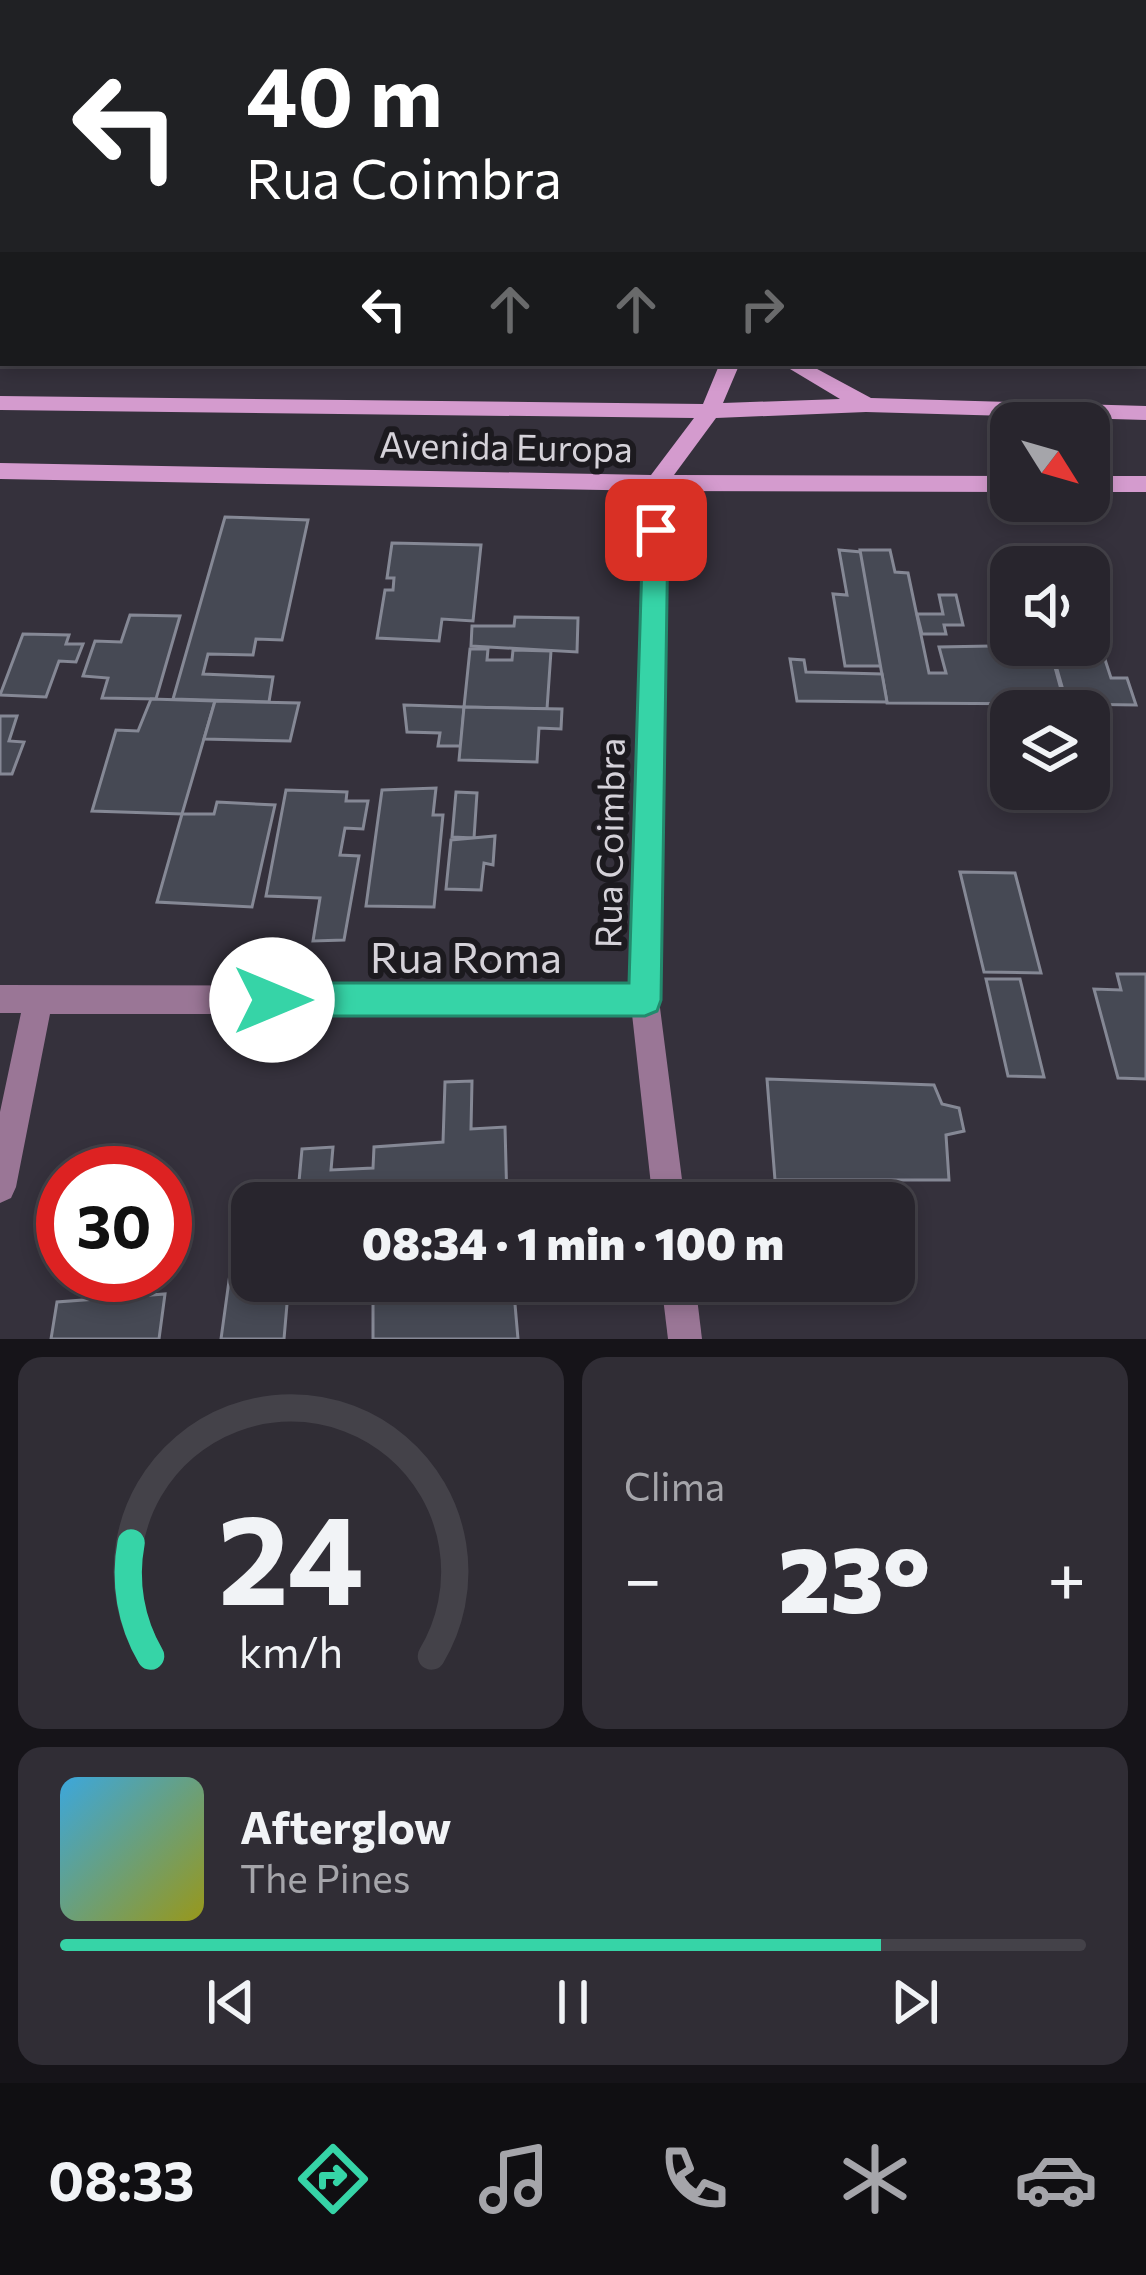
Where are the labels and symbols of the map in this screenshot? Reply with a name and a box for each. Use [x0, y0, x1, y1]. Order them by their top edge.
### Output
north arrow [990, 402, 1110, 522]
street label: Avenida Europa [379, 421, 633, 469]
pin [605, 479, 707, 581]
street label: Rua Coimbra [584, 737, 632, 949]
street label: Rua Roma [370, 930, 562, 982]
position arrow [209, 937, 335, 1063]
speed limit sign: 30 [36, 1146, 192, 1302]

